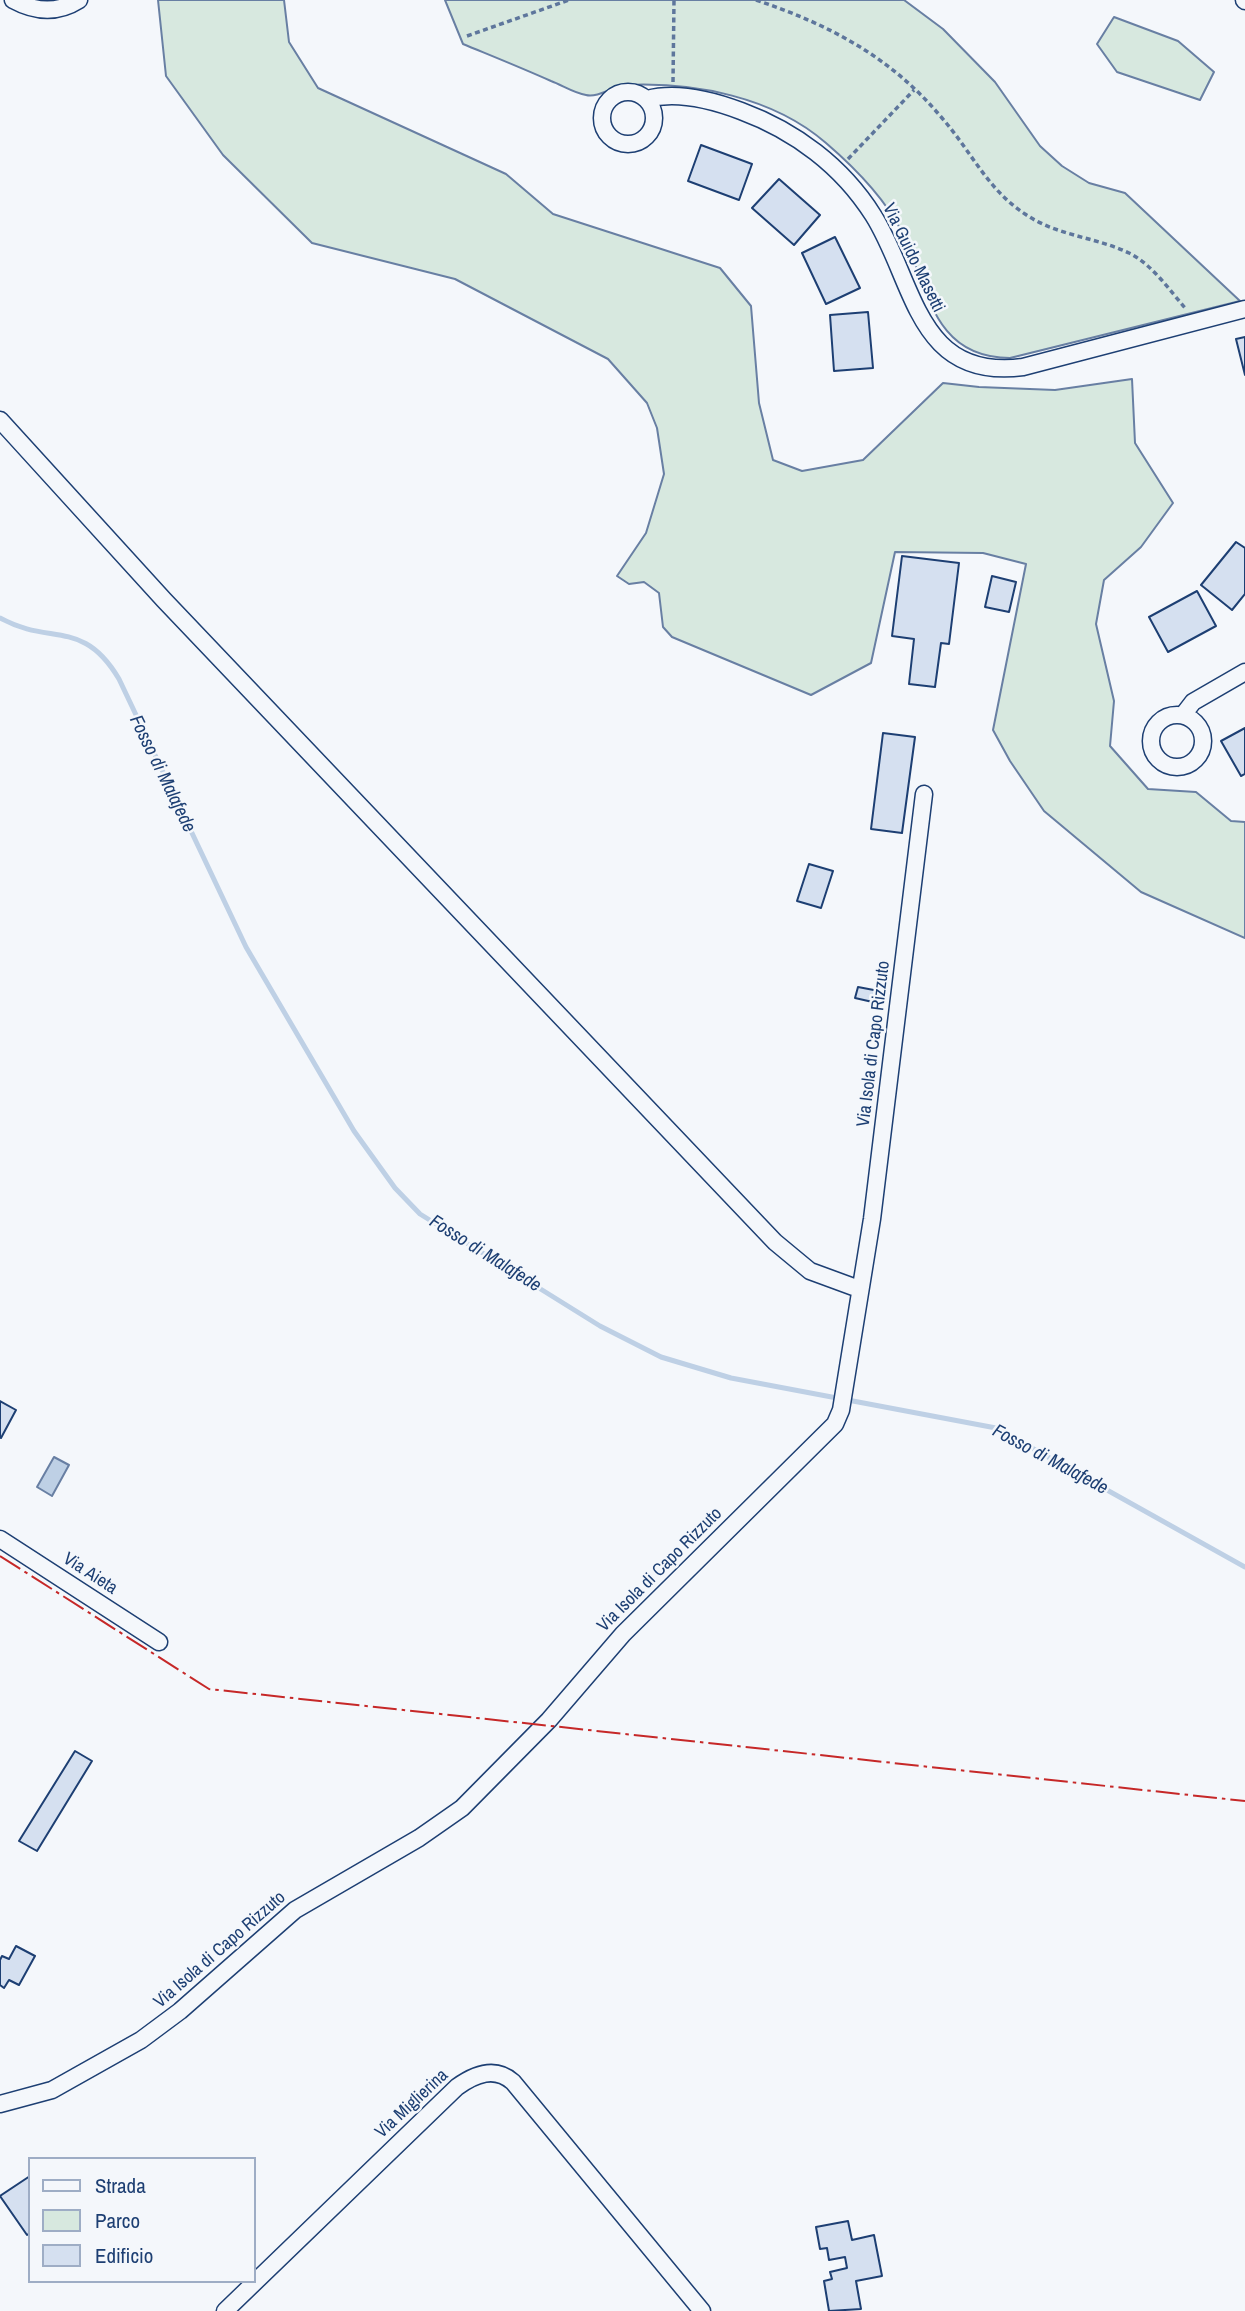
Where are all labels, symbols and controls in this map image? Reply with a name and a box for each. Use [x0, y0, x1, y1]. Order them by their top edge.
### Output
street label: Via Guido Masetti [877, 200, 949, 316]
water label: Fosso di Malafede [124, 712, 200, 836]
street label: Via Isola di Capo Rizzuto [853, 960, 895, 1128]
water label: Fosso di Malafede [425, 1211, 545, 1297]
water label: Fosso di Malafede [988, 1420, 1112, 1500]
street label: Via Isola di Capo Rizzuto [593, 1503, 727, 1637]
street label: Via Aieta [59, 1548, 121, 1600]
street label: Via Isola di Capo Rizzuto [150, 1887, 290, 2013]
street label: Via Miglierina [371, 2065, 453, 2143]
legend [28, 2157, 256, 2283]
text: Strada [95, 2171, 146, 2200]
text: Parco [95, 2206, 140, 2235]
text: Edificio [95, 2241, 153, 2270]

